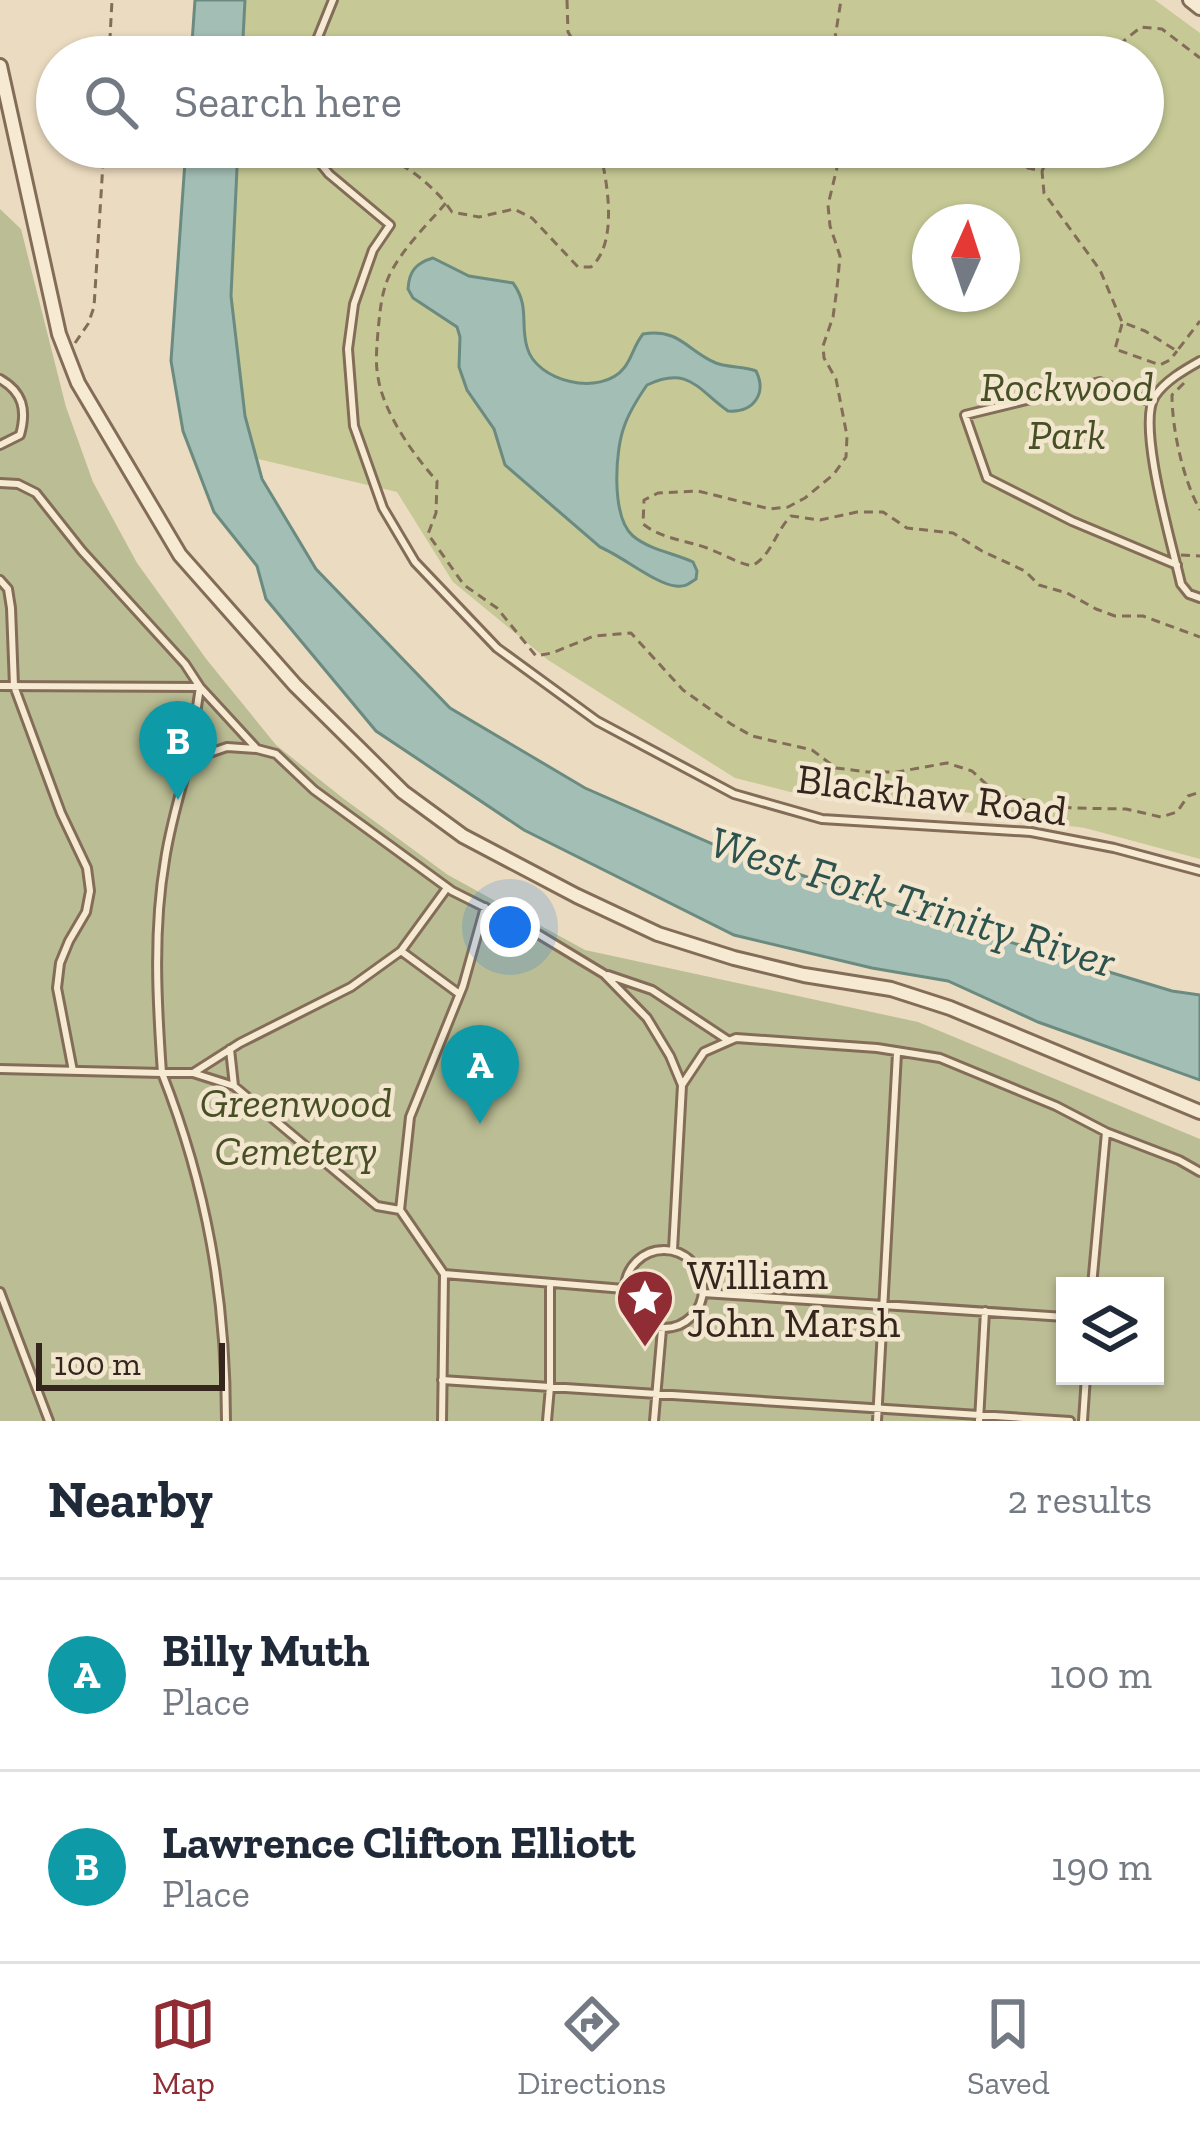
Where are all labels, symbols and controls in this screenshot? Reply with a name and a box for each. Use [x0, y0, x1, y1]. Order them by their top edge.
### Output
search box [36, 36, 1164, 168]
icon: search [78, 69, 144, 135]
text: Search here [174, 75, 402, 129]
north arrow [912, 204, 1020, 312]
park label: Rockwood Park [980, 361, 1154, 460]
pin: B [139, 701, 217, 800]
street label: Blackhaw Road [794, 753, 1070, 836]
water label: West Fork Trinity River [704, 815, 1122, 989]
your location [480, 897, 540, 957]
pin: A [441, 1025, 519, 1124]
park label: Greenwood Cemetery [200, 1077, 392, 1176]
place label: William John Marsh [687, 1249, 901, 1348]
place icon: William John Marsh [614, 1267, 676, 1349]
map controls [1056, 1277, 1164, 1385]
button: layers [1056, 1277, 1164, 1385]
scale bar [36, 1337, 225, 1390]
text: 100 m [54, 1344, 141, 1383]
text: Nearby [48, 1469, 213, 1530]
text: 2 results [1007, 1476, 1152, 1523]
text: Billy Muth [162, 1624, 370, 1678]
text: A [74, 1651, 100, 1698]
text: 100 m [1050, 1651, 1152, 1698]
text: Place [162, 1678, 250, 1725]
text: Lawrence Clifton Elliott [162, 1816, 635, 1870]
text: B [75, 1843, 99, 1890]
text: 190 m [1051, 1843, 1152, 1890]
text: Place [162, 1870, 250, 1917]
tab: Map [150, 1991, 216, 2102]
tab: Directions [517, 1991, 666, 2102]
tab: Saved [967, 1991, 1050, 2102]

